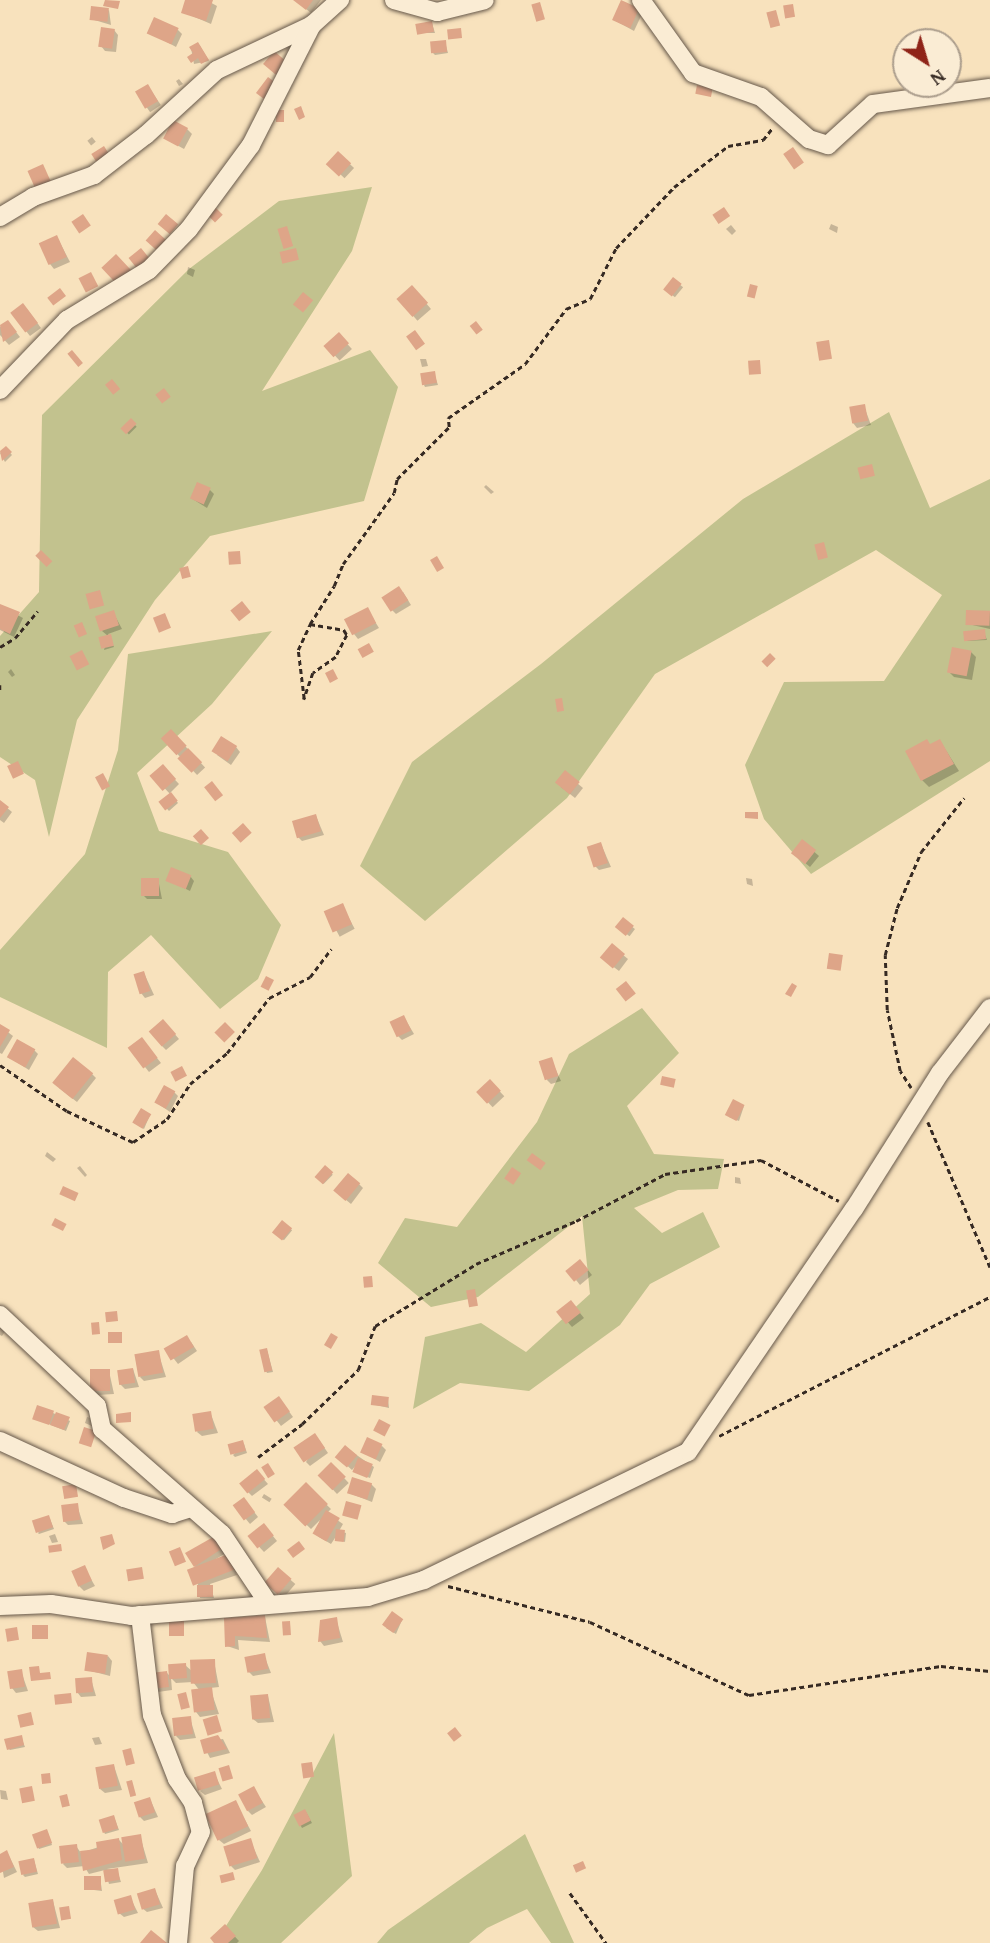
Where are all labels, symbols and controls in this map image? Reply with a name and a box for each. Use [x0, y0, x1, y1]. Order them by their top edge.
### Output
north arrow [892, 28, 962, 98]
text: N [925, 63, 952, 93]

